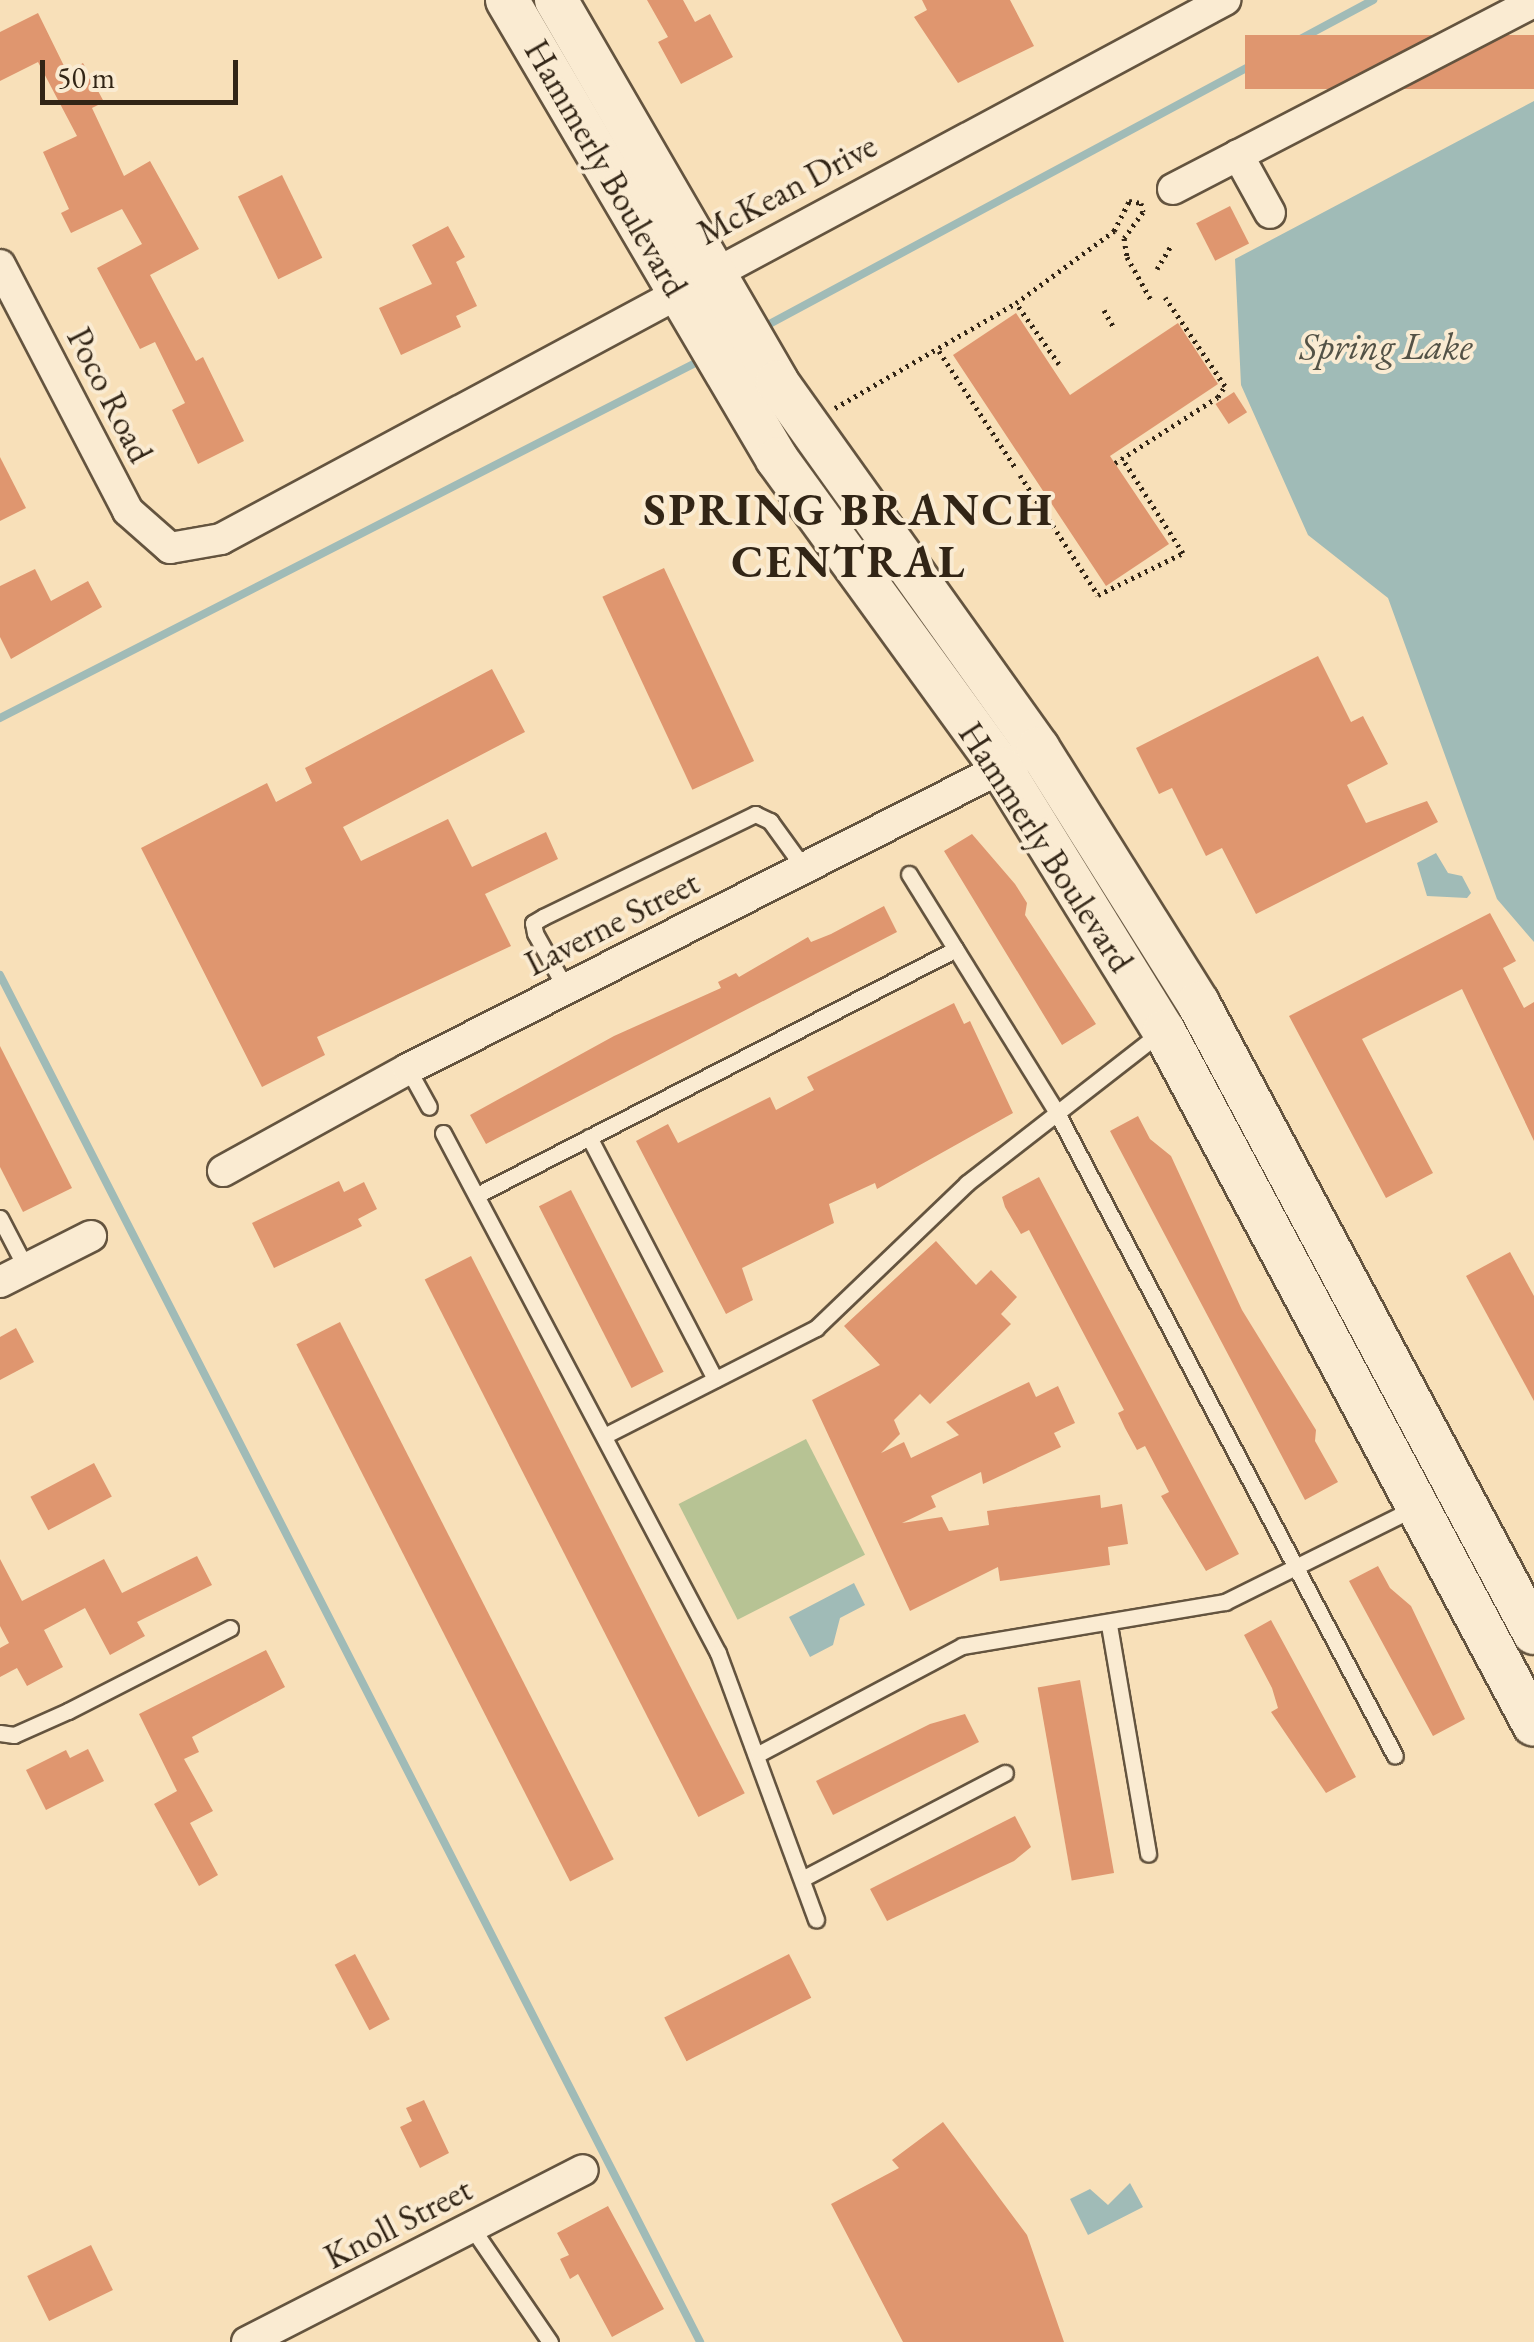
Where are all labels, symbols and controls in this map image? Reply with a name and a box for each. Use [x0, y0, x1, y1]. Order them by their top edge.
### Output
street label: Hammerly Boulevard [515, 32, 697, 304]
scale bar [45, 40, 242, 102]
text: 50 m [57, 58, 115, 97]
street label: McKean Drive [690, 124, 884, 254]
street label: Poco Road [58, 320, 162, 470]
water label: Spring Lake [1299, 323, 1473, 369]
district label: SPRING BRANCH CENTRAL [644, 483, 1054, 589]
street label: Hammerly Boulevard [950, 714, 1142, 980]
street label: Laverne Street [518, 861, 706, 985]
street label: Knoll Street [317, 2168, 479, 2278]

